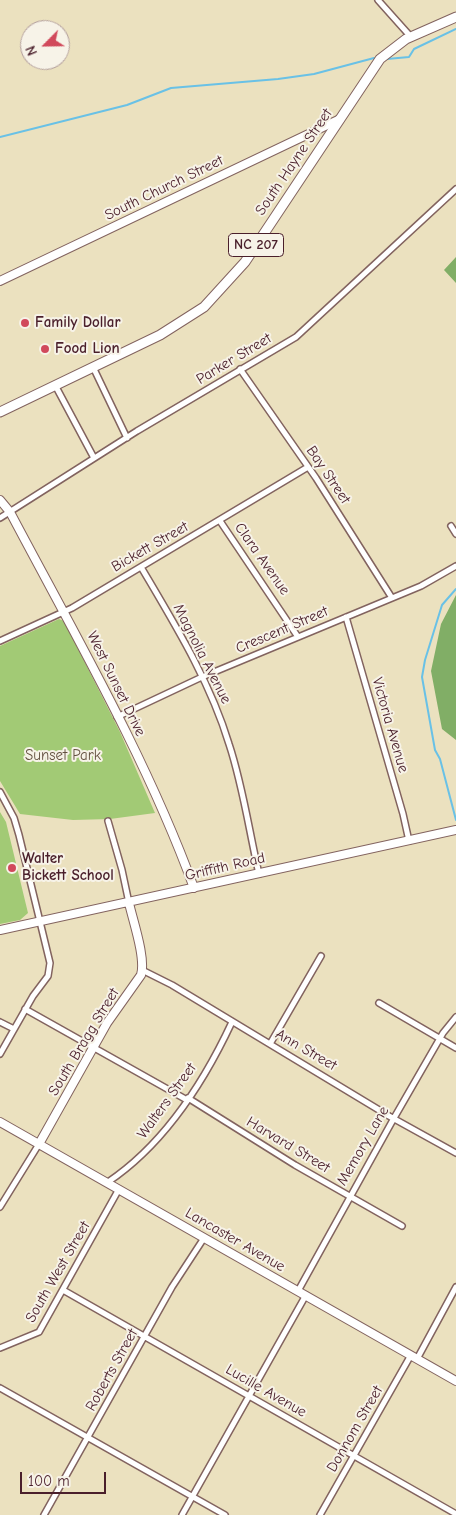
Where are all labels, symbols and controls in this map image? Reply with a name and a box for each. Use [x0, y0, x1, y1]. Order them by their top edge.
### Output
north arrow [20, 20, 70, 70]
text: N [22, 43, 41, 58]
street label: South Hayne Street [252, 105, 336, 219]
street label: South Church Street [102, 152, 226, 224]
road number: NC 207 [228, 234, 284, 256]
place label: Family Dollar [35, 314, 121, 332]
marker: Family Dollar [19, 317, 31, 329]
street label: Parker Street [193, 330, 275, 388]
place label: Food Lion [55, 340, 120, 358]
marker: Food Lion [39, 343, 51, 355]
street label: Bay Street [302, 442, 354, 508]
street label: Bickett Street [108, 518, 192, 576]
street label: Clara Avenue [230, 519, 294, 599]
street label: Magnolia Avenue [169, 601, 235, 707]
street label: Crescent Street [233, 602, 331, 658]
street label: West Sunset Drive [83, 629, 149, 739]
street label: Victoria Avenue [368, 675, 412, 775]
park label: Sunset Park [25, 747, 101, 765]
street label: Griffith Road [183, 849, 267, 885]
place label: Walter Bickett School [22, 850, 114, 885]
marker: Walter Bickett School [6, 862, 18, 874]
street label: South Bragg Street [45, 985, 123, 1099]
street label: Ann Street [272, 1025, 340, 1075]
street label: Walters Street [134, 1060, 200, 1142]
street label: Memory Lane [333, 1103, 393, 1189]
street label: Harvard Street [243, 1113, 333, 1177]
street label: Lancaster Avenue [182, 1204, 288, 1276]
street label: South West Street [22, 1218, 94, 1326]
street label: Roberts Street [82, 1326, 142, 1414]
street label: Lucille Avenue [222, 1361, 310, 1421]
street label: Donnom Street [323, 1383, 387, 1475]
scale bar [22, 1462, 109, 1494]
text: 100 m [28, 1472, 70, 1490]

